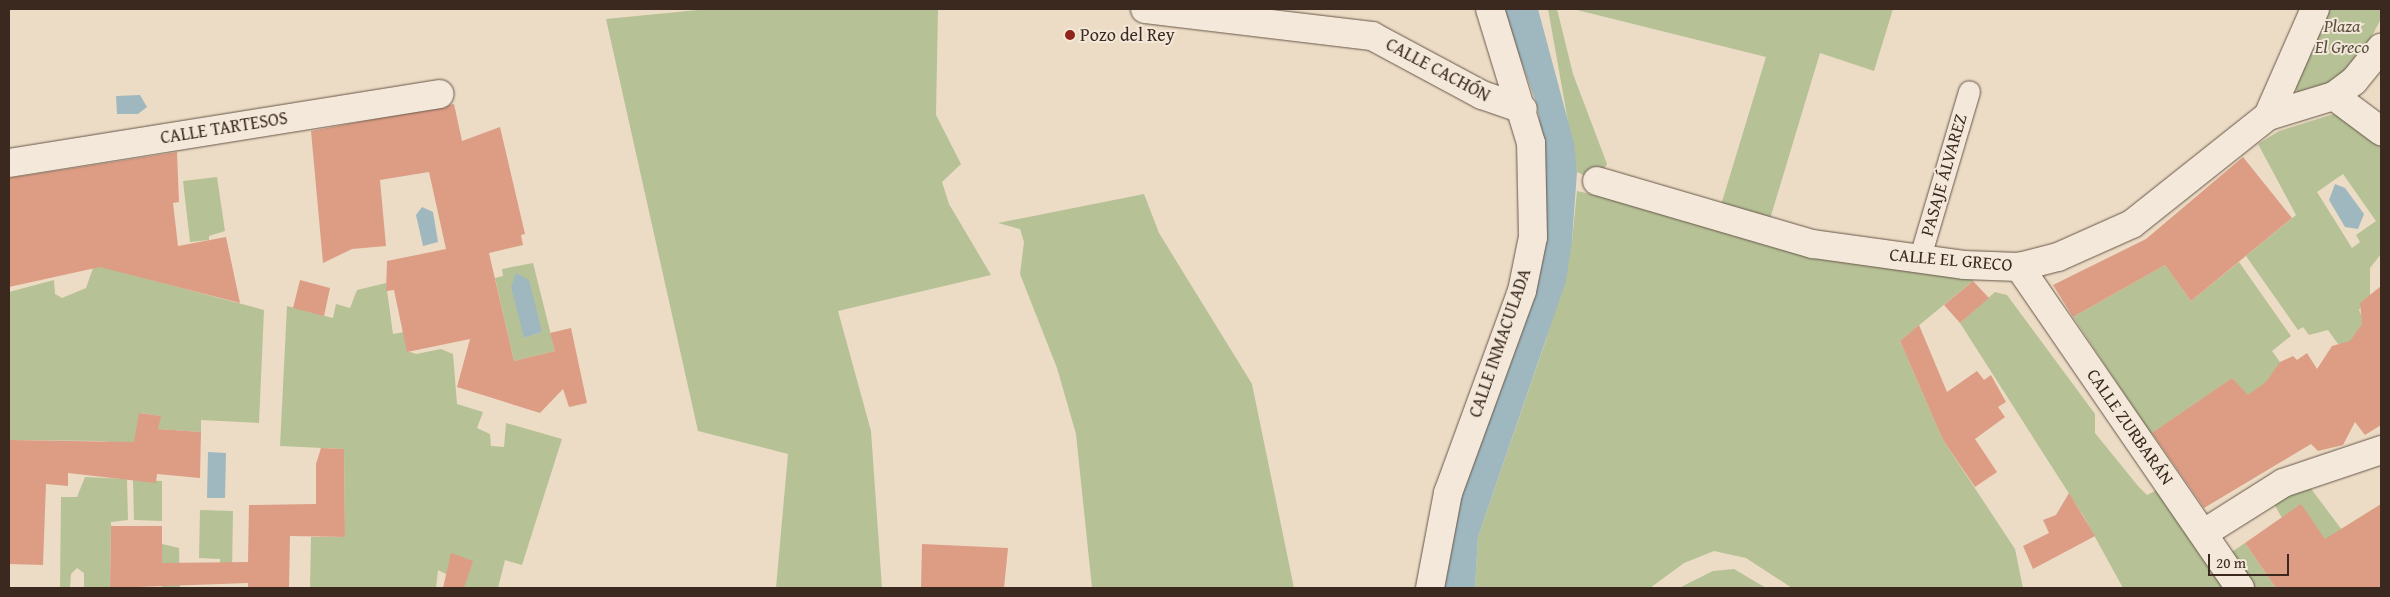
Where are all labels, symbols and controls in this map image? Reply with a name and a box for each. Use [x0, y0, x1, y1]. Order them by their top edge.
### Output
park label: Plaza El Greco [2315, 16, 2369, 58]
place label: Pozo del Rey [1080, 24, 1175, 46]
marker: Pozo del Rey [1064, 29, 1076, 41]
street label: CALLE CACHÓN [1382, 33, 1494, 107]
street label: CALLE TARTESOS [159, 107, 289, 149]
street label: PASAJE ÁLVAREZ [1916, 111, 1972, 239]
street label: CALLE EL GRECO [1889, 244, 2013, 276]
street label: CALLE INMACULADA [1464, 266, 1536, 420]
street label: CALLE ZURBARÁN [2082, 365, 2178, 489]
scale bar [2210, 544, 2291, 576]
text: 20 m [2216, 552, 2246, 573]

